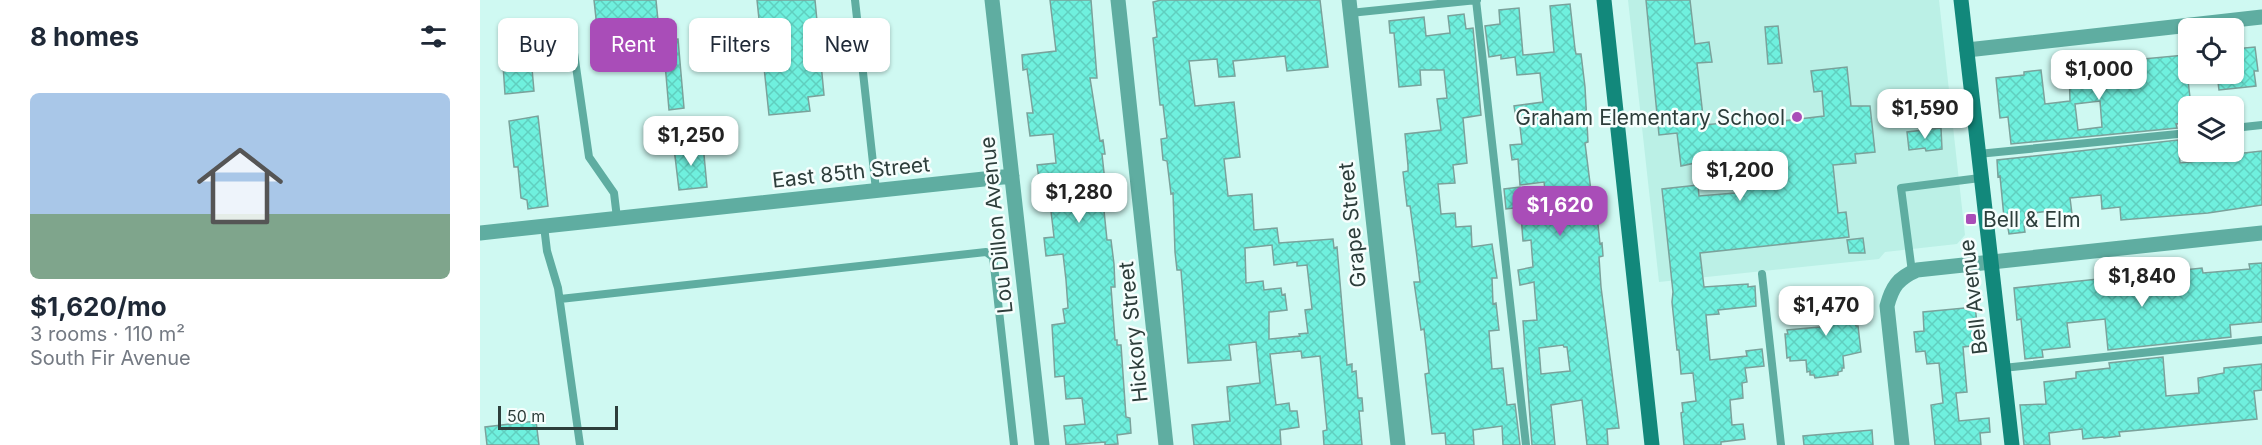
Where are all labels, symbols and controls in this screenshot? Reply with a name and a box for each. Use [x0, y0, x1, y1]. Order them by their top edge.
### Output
chip: Buy [498, 18, 578, 72]
chip: Rent [590, 18, 677, 72]
chip: Filters [689, 18, 791, 72]
chip: New [803, 18, 890, 72]
map controls [2178, 18, 2244, 162]
button: locate [2178, 18, 2244, 84]
icon: filters [417, 20, 450, 53]
text: 8 homes [30, 21, 139, 52]
pin: $1,000 [2050, 50, 2148, 101]
text: $1,000 [2065, 57, 2133, 81]
pin: $1,590 [1876, 89, 1974, 140]
text: $1,590 [1891, 96, 1959, 120]
button: layers [2178, 96, 2244, 162]
place label: Graham Elementary School [1515, 105, 1785, 130]
marker: Graham Elementary School [1790, 110, 1804, 124]
pin: $1,250 [642, 116, 740, 167]
text: $1,250 [657, 123, 725, 147]
icon: home [186, 132, 294, 240]
street label: Lou Dillon Avenue [974, 135, 1018, 315]
street label: East 85th Street [771, 151, 931, 193]
pin: $1,200 [1691, 151, 1789, 202]
text: $1,200 [1706, 158, 1774, 182]
street label: Grape Street [1333, 161, 1371, 289]
pin: $1,280 [1030, 173, 1128, 224]
text: $1,280 [1045, 180, 1113, 204]
pin: $1,620 [1511, 186, 1609, 237]
text: $1,620 [1527, 193, 1593, 217]
place label: Bell & Elm [1983, 207, 2081, 232]
marker: Bell & Elm [1964, 212, 1978, 226]
street label: Bell Avenue [1954, 238, 1992, 356]
pin: $1,840 [2093, 257, 2191, 308]
street label: Hickory Street [1113, 260, 1153, 404]
text: $1,840 [2108, 264, 2176, 288]
pin: $1,470 [1777, 286, 1875, 337]
text: $1,620/mo [30, 291, 167, 322]
text: $1,470 [1793, 293, 1859, 317]
text: 3 rooms · 110 m² [30, 322, 185, 346]
text: South Fir Avenue [30, 346, 191, 370]
scale bar [498, 403, 618, 430]
text: 50 m [507, 406, 545, 426]

